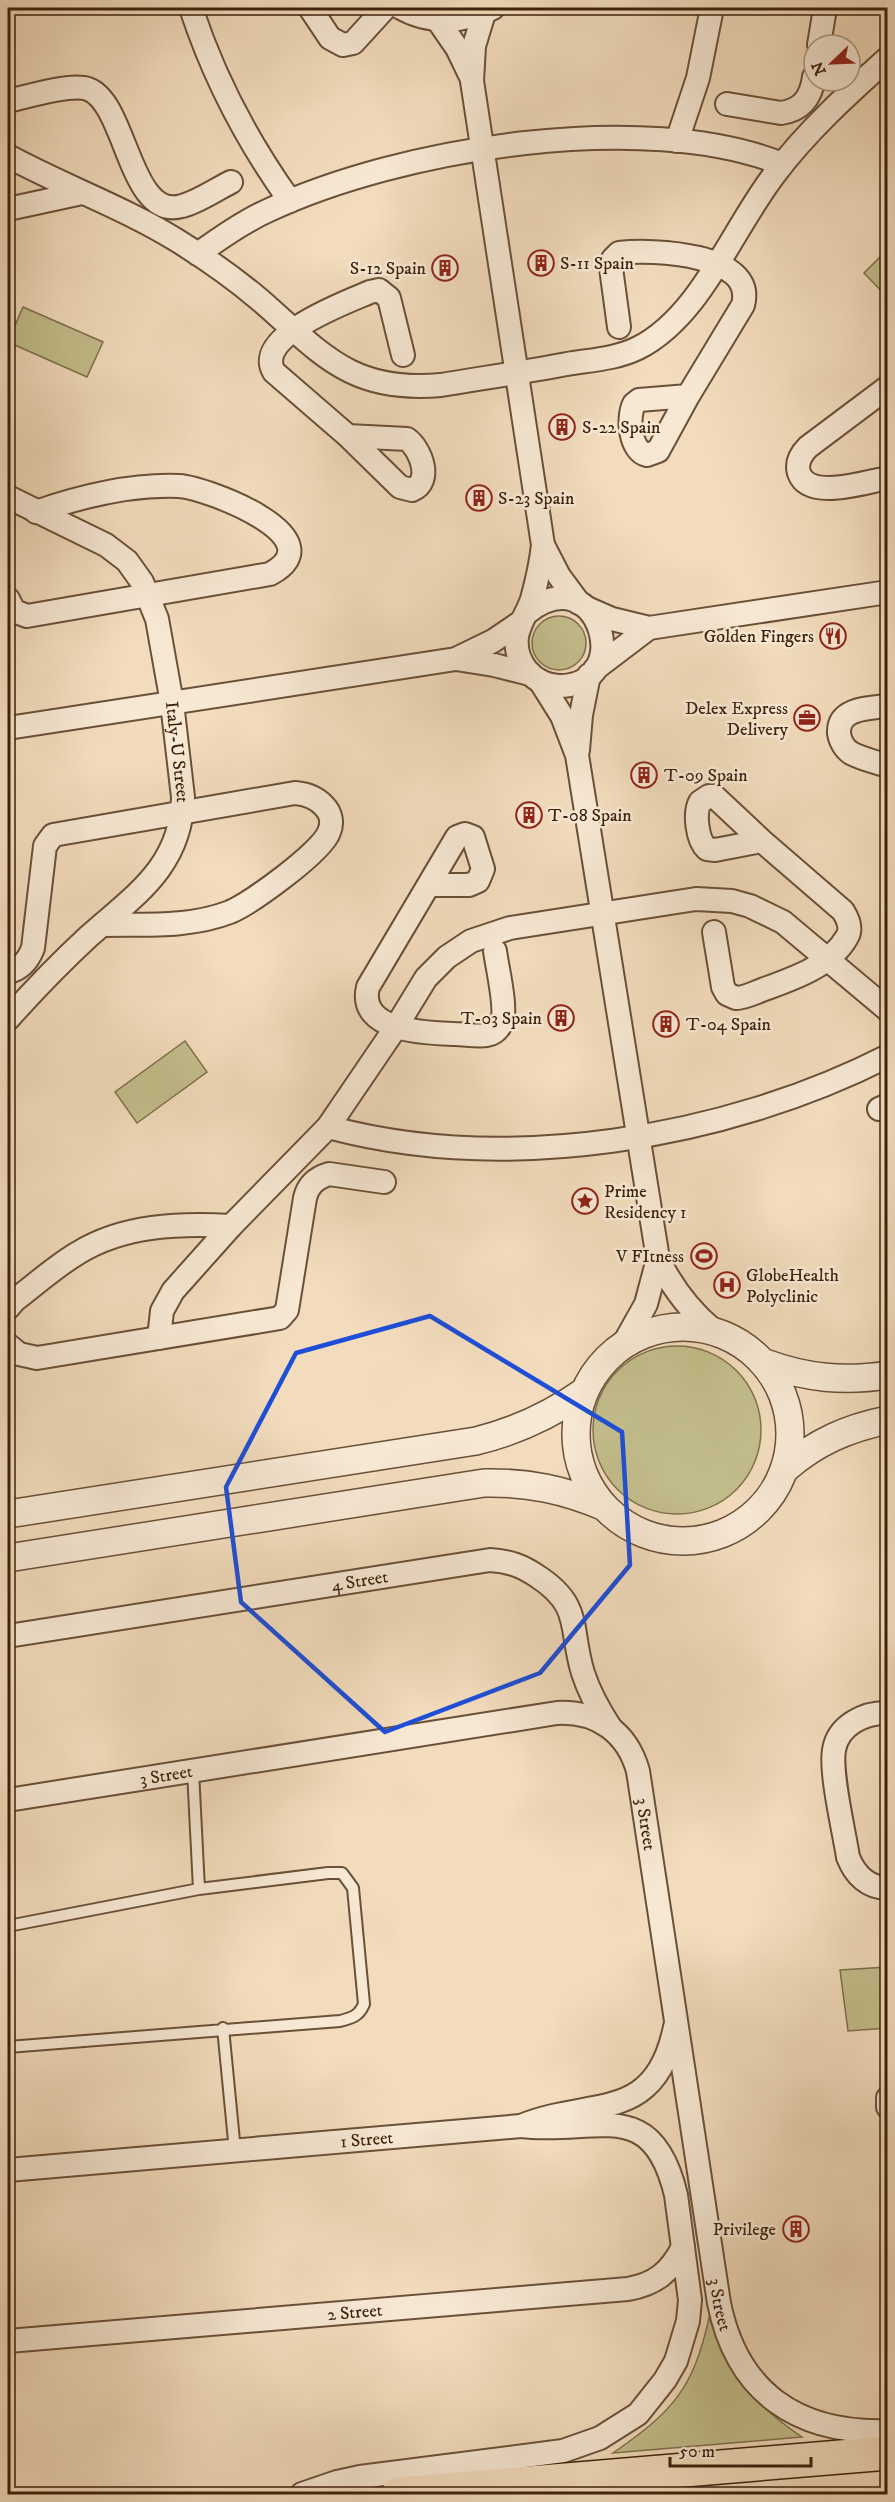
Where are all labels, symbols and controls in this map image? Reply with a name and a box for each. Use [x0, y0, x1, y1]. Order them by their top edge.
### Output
north arrow [802, 33, 862, 93]
text: N [807, 59, 831, 78]
building icon: S-11 Spain [526, 248, 556, 278]
building icon: S-12 Spain [430, 253, 460, 283]
place label: S-11 Spain [560, 253, 635, 275]
place label: S-12 Spain [350, 258, 427, 280]
building icon: S-22 Spain [547, 412, 577, 442]
place label: S-22 Spain [582, 417, 661, 439]
building icon: S-23 Spain [464, 483, 494, 513]
place label: S-23 Spain [498, 488, 575, 510]
restaurant icon: Golden Fingers [818, 621, 848, 651]
place label: Golden Fingers [704, 626, 814, 648]
place label: Delex Express Delivery [685, 698, 788, 741]
street label: Italy-U Street [160, 700, 193, 804]
office icon: Delex Express Delivery [792, 703, 822, 733]
building icon: T-09 Spain [629, 760, 659, 790]
place label: T-09 Spain [664, 765, 748, 787]
building icon: T-08 Spain [514, 800, 544, 830]
place label: T-08 Spain [548, 805, 632, 827]
building icon: T-03 Spain [546, 1003, 576, 1033]
place label: T-03 Spain [461, 1008, 543, 1030]
building icon: T-04 Spain [651, 1009, 681, 1039]
place label: T-04 Spain [686, 1014, 772, 1036]
place label: Prime Residency 1 [604, 1181, 687, 1224]
place icon: Prime Residency 1 [570, 1186, 600, 1216]
sports icon: V FItness [689, 1241, 719, 1271]
place label: V FItness [615, 1246, 684, 1268]
place label: GlobeHealth Polyclinic [746, 1265, 840, 1308]
hospital icon: GlobeHealth Polyclinic [712, 1270, 742, 1300]
street label: 4 Street [330, 1566, 390, 1597]
street label: 3 Street [138, 1761, 194, 1791]
street label: 3 Street [630, 1796, 660, 1852]
street label: 1 Street [339, 2127, 394, 2153]
building icon: Privilege [781, 2214, 811, 2244]
place label: Privilege [713, 2219, 776, 2241]
street label: 3 Street [703, 2277, 736, 2334]
street label: 2 Street [326, 2300, 384, 2326]
scale bar [670, 2430, 811, 2468]
text: 50 m [679, 2441, 715, 2463]

